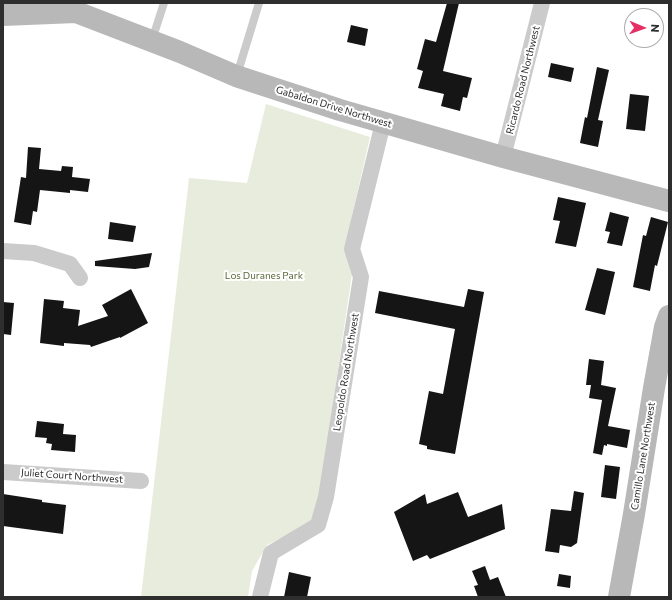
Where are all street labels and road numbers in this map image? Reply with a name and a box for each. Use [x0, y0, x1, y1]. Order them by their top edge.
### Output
street label: Ricardo Road Northwest [504, 25, 542, 135]
street label: Gabaldon Drive Northwest [275, 84, 393, 130]
street label: Leopoldo Road Northwest [331, 312, 361, 432]
street label: Camillo Lane Northwest [629, 401, 657, 511]
street label: Juliet Court Northwest [21, 466, 123, 486]

